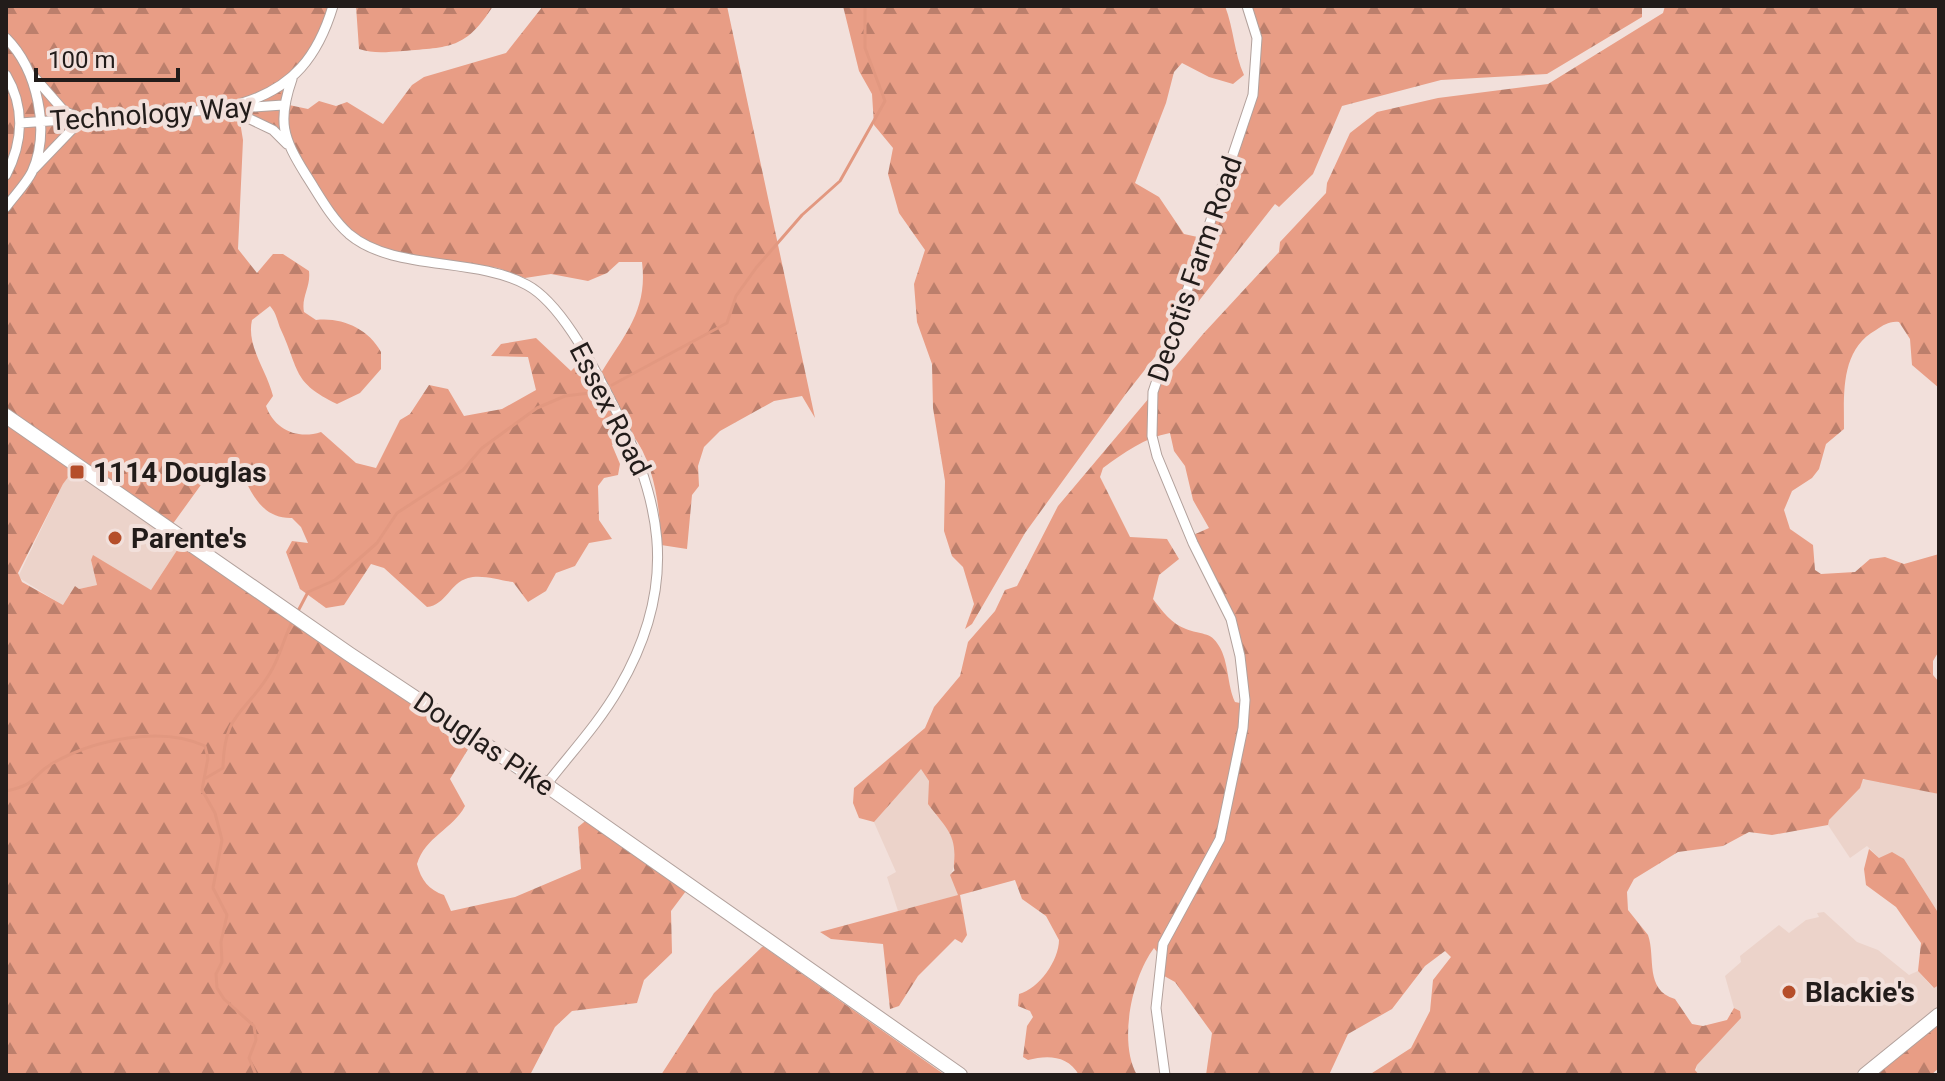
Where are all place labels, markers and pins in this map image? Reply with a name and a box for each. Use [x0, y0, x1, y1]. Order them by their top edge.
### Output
place label: 1114 Douglas [93, 456, 267, 489]
marker: 1114 Douglas [68, 463, 86, 481]
place label: Parente's [131, 522, 247, 555]
marker: Parente's [106, 529, 124, 547]
place label: Blackie's [1805, 976, 1915, 1009]
marker: Blackie's [1780, 983, 1798, 1001]

